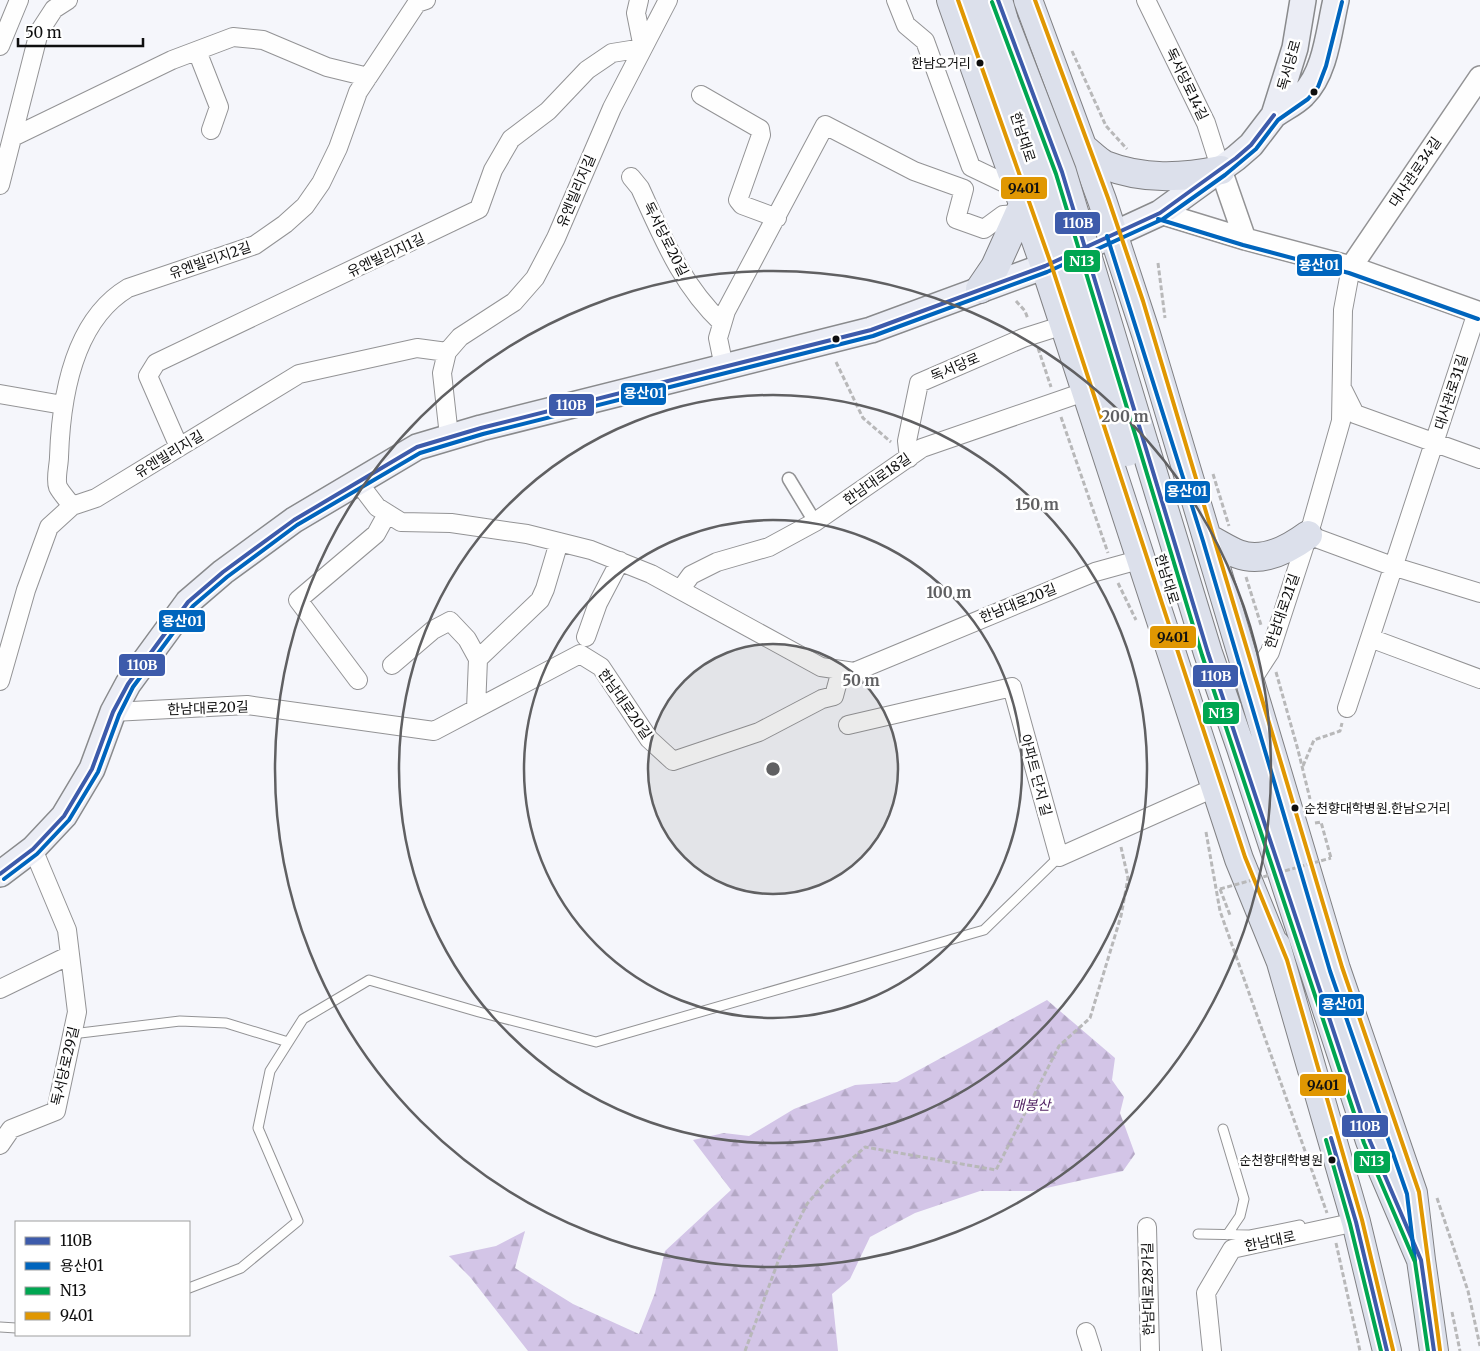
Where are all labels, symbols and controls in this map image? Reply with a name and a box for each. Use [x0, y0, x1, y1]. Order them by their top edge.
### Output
scale bar [18, 15, 142, 47]
text: 50 m [25, 23, 62, 42]
street label: 독서당로 [1273, 38, 1305, 92]
street label: 독서당로14길 [1162, 45, 1212, 123]
place label: 한남오거리 [911, 55, 971, 72]
marker: 한남오거리 [975, 58, 985, 68]
unlabelled marker [1309, 87, 1319, 97]
street label: 한남대로 [1006, 110, 1040, 164]
street label: 대사관로34길 [1385, 133, 1445, 211]
street label: 유엔빌리지길 [553, 152, 599, 230]
line badge: 9401 [1000, 176, 1048, 200]
text: 9401 [1008, 179, 1041, 197]
street label: 독서당로20길 [639, 199, 693, 279]
line badge: 110B [1054, 211, 1101, 235]
text: 110B [1063, 214, 1094, 232]
street label: 유엔빌리지1길 [344, 229, 428, 281]
street label: 유엔빌리지2길 [167, 238, 253, 282]
line badge: N13 [1063, 249, 1101, 273]
text: N13 [1069, 252, 1095, 270]
line badge: 용산01 [1296, 253, 1343, 277]
text: 용산01 [1299, 256, 1340, 274]
unlabelled marker [831, 334, 841, 344]
street label: 독서당로 [928, 349, 982, 385]
street label: 대사관로31길 [1430, 352, 1472, 432]
line badge: 용산01 [620, 382, 667, 406]
text: 용산01 [624, 384, 665, 402]
line badge: 110B [548, 393, 595, 417]
text: 110B [556, 396, 587, 414]
text: 200 m [1101, 407, 1149, 426]
street label: 유엔빌리지길 [131, 426, 207, 482]
street label: 한남대로18길 [840, 449, 914, 509]
line badge: 용산01 [1164, 480, 1211, 504]
text: 용산01 [1167, 482, 1208, 500]
text: 150 m [1015, 495, 1059, 514]
street label: 한남대로 [1151, 552, 1183, 606]
street label: 한남대로21길 [1261, 571, 1303, 651]
street label: 한남대로20길 [977, 579, 1059, 627]
text: 100 m [927, 583, 971, 602]
line badge: 용산01 [158, 609, 206, 633]
text: 용산01 [162, 612, 203, 630]
line badge: 9401 [1149, 625, 1197, 649]
text: 9401 [1157, 628, 1190, 646]
line badge: 110B [118, 653, 166, 677]
text: 110B [127, 656, 158, 674]
line badge: 110B [1192, 664, 1239, 688]
street label: 한남대로20길 [594, 665, 656, 743]
text: 110B [1201, 667, 1232, 685]
text: 50 m [842, 671, 880, 690]
street label: 한남대로20길 [167, 698, 249, 718]
line badge: N13 [1202, 701, 1240, 725]
text: N13 [1208, 704, 1234, 722]
street label: 아파트 단지 길 [1016, 732, 1056, 818]
centre of rings [764, 760, 782, 778]
place label: 순천향대학병원.한남오거리 [1304, 800, 1451, 817]
marker: 순천향대학병원.한남오거리 [1290, 803, 1300, 813]
line badge: 용산01 [1318, 993, 1365, 1017]
text: 용산01 [1322, 995, 1363, 1013]
street label: 독서당로29길 [47, 1025, 83, 1107]
line badge: 9401 [1299, 1073, 1347, 1097]
text: 9401 [1307, 1076, 1340, 1094]
park label: 매봉산 [1012, 1096, 1052, 1114]
line badge: 110B [1341, 1114, 1389, 1138]
text: 110B [1350, 1117, 1381, 1135]
line badge: N13 [1353, 1150, 1391, 1174]
place label: 순천향대학병원 [1239, 1152, 1323, 1169]
text: N13 [1359, 1152, 1385, 1170]
marker: 순천향대학병원 [1327, 1155, 1337, 1165]
legend [15, 1221, 190, 1336]
street label: 한남대로 [1243, 1227, 1297, 1255]
text: 110B [60, 1231, 92, 1250]
street label: 한남대로28가길 [1138, 1242, 1158, 1336]
text: 용산01 [60, 1256, 104, 1275]
text: N13 [60, 1281, 86, 1300]
text: 9401 [60, 1306, 94, 1325]

